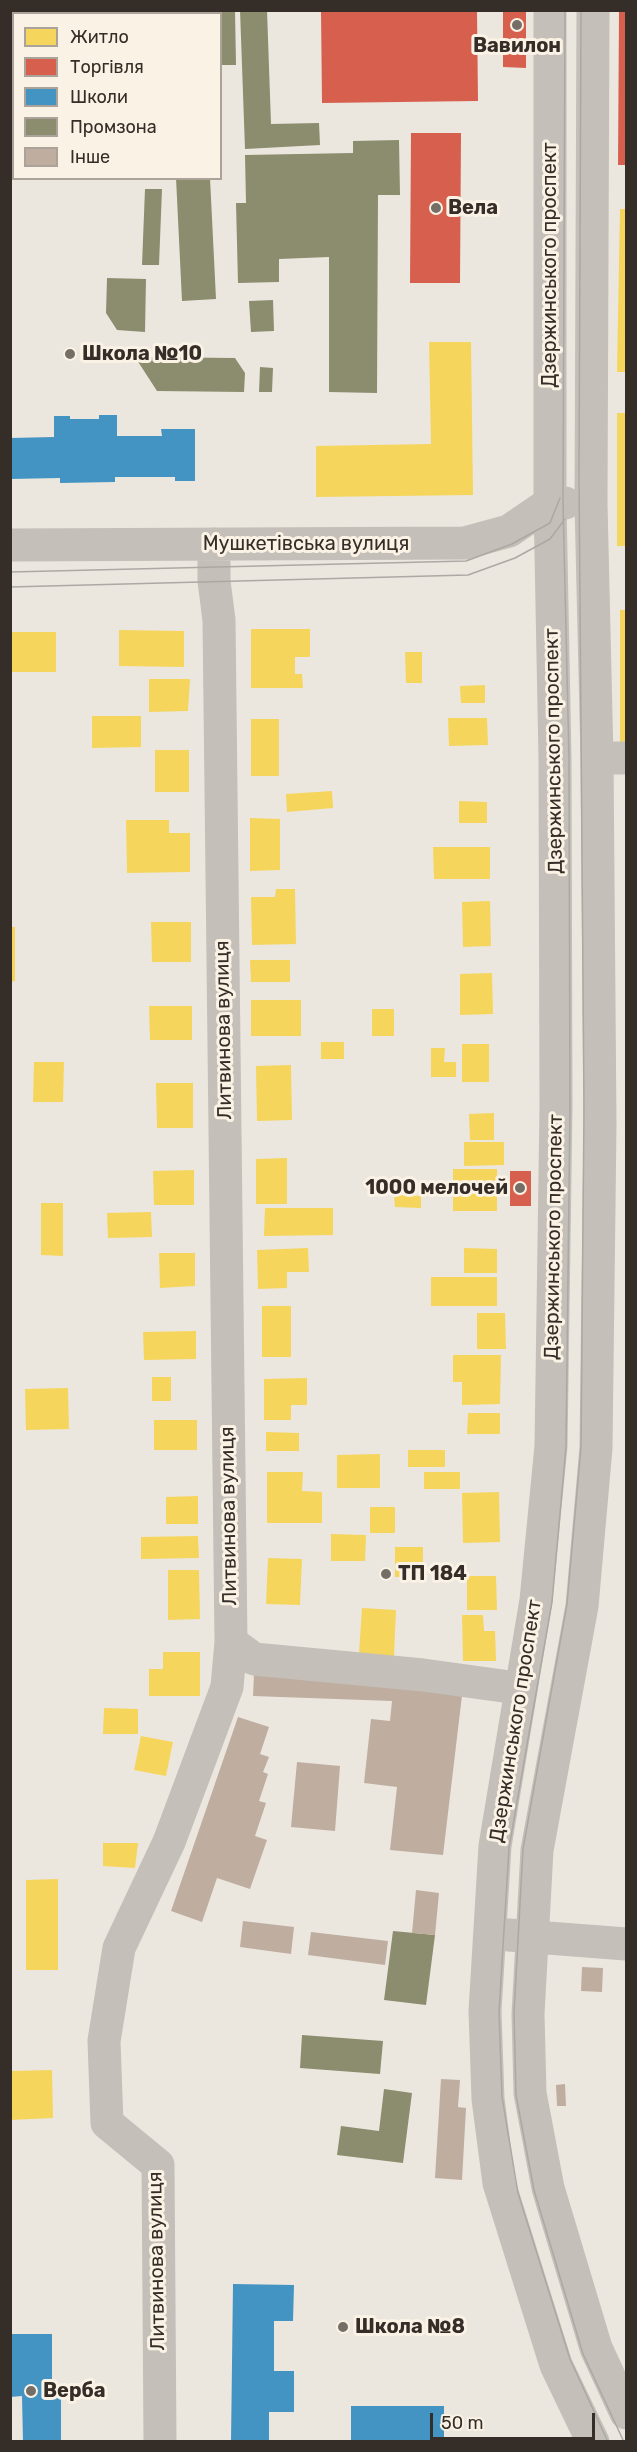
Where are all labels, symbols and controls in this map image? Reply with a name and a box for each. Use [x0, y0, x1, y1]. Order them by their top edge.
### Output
legend [12, 12, 222, 180]
marker: Вавилон [510, 18, 524, 32]
text: Житло [70, 26, 129, 48]
place label: Вавилон [473, 34, 561, 58]
text: Торгівля [70, 56, 144, 78]
text: Школи [70, 86, 128, 108]
text: Промзона [70, 116, 157, 138]
street label: Дзержинського проспект [538, 142, 562, 388]
text: Інше [70, 146, 110, 168]
place label: Вела [448, 196, 498, 220]
marker: Вела [429, 201, 443, 215]
place label: Школа №10 [82, 342, 202, 366]
marker: Школа №10 [63, 347, 77, 361]
street label: Мушкетівська вулиця [203, 532, 409, 556]
street label: Дзержинського проспект [540, 628, 568, 874]
street label: Литвинова вулиця [210, 940, 238, 1120]
street label: Дзержинського проспект [540, 1114, 568, 1360]
place label: 1000 мелочей [365, 1176, 508, 1200]
marker: 1000 мелочей [513, 1181, 527, 1195]
street label: Литвинова вулиця [215, 1426, 243, 1606]
place label: ТП 184 [398, 1562, 467, 1586]
marker: ТП 184 [379, 1567, 393, 1581]
street label: Дзержинського проспект [485, 1598, 547, 1844]
street label: Литвинова вулиця [143, 2171, 171, 2351]
place label: Школа №8 [355, 2315, 465, 2339]
marker: Школа №8 [336, 2320, 350, 2334]
place label: Верба [43, 2379, 106, 2403]
marker: Верба [24, 2384, 38, 2398]
scale bar [433, 2401, 598, 2439]
text: 50 m [441, 2412, 484, 2434]

